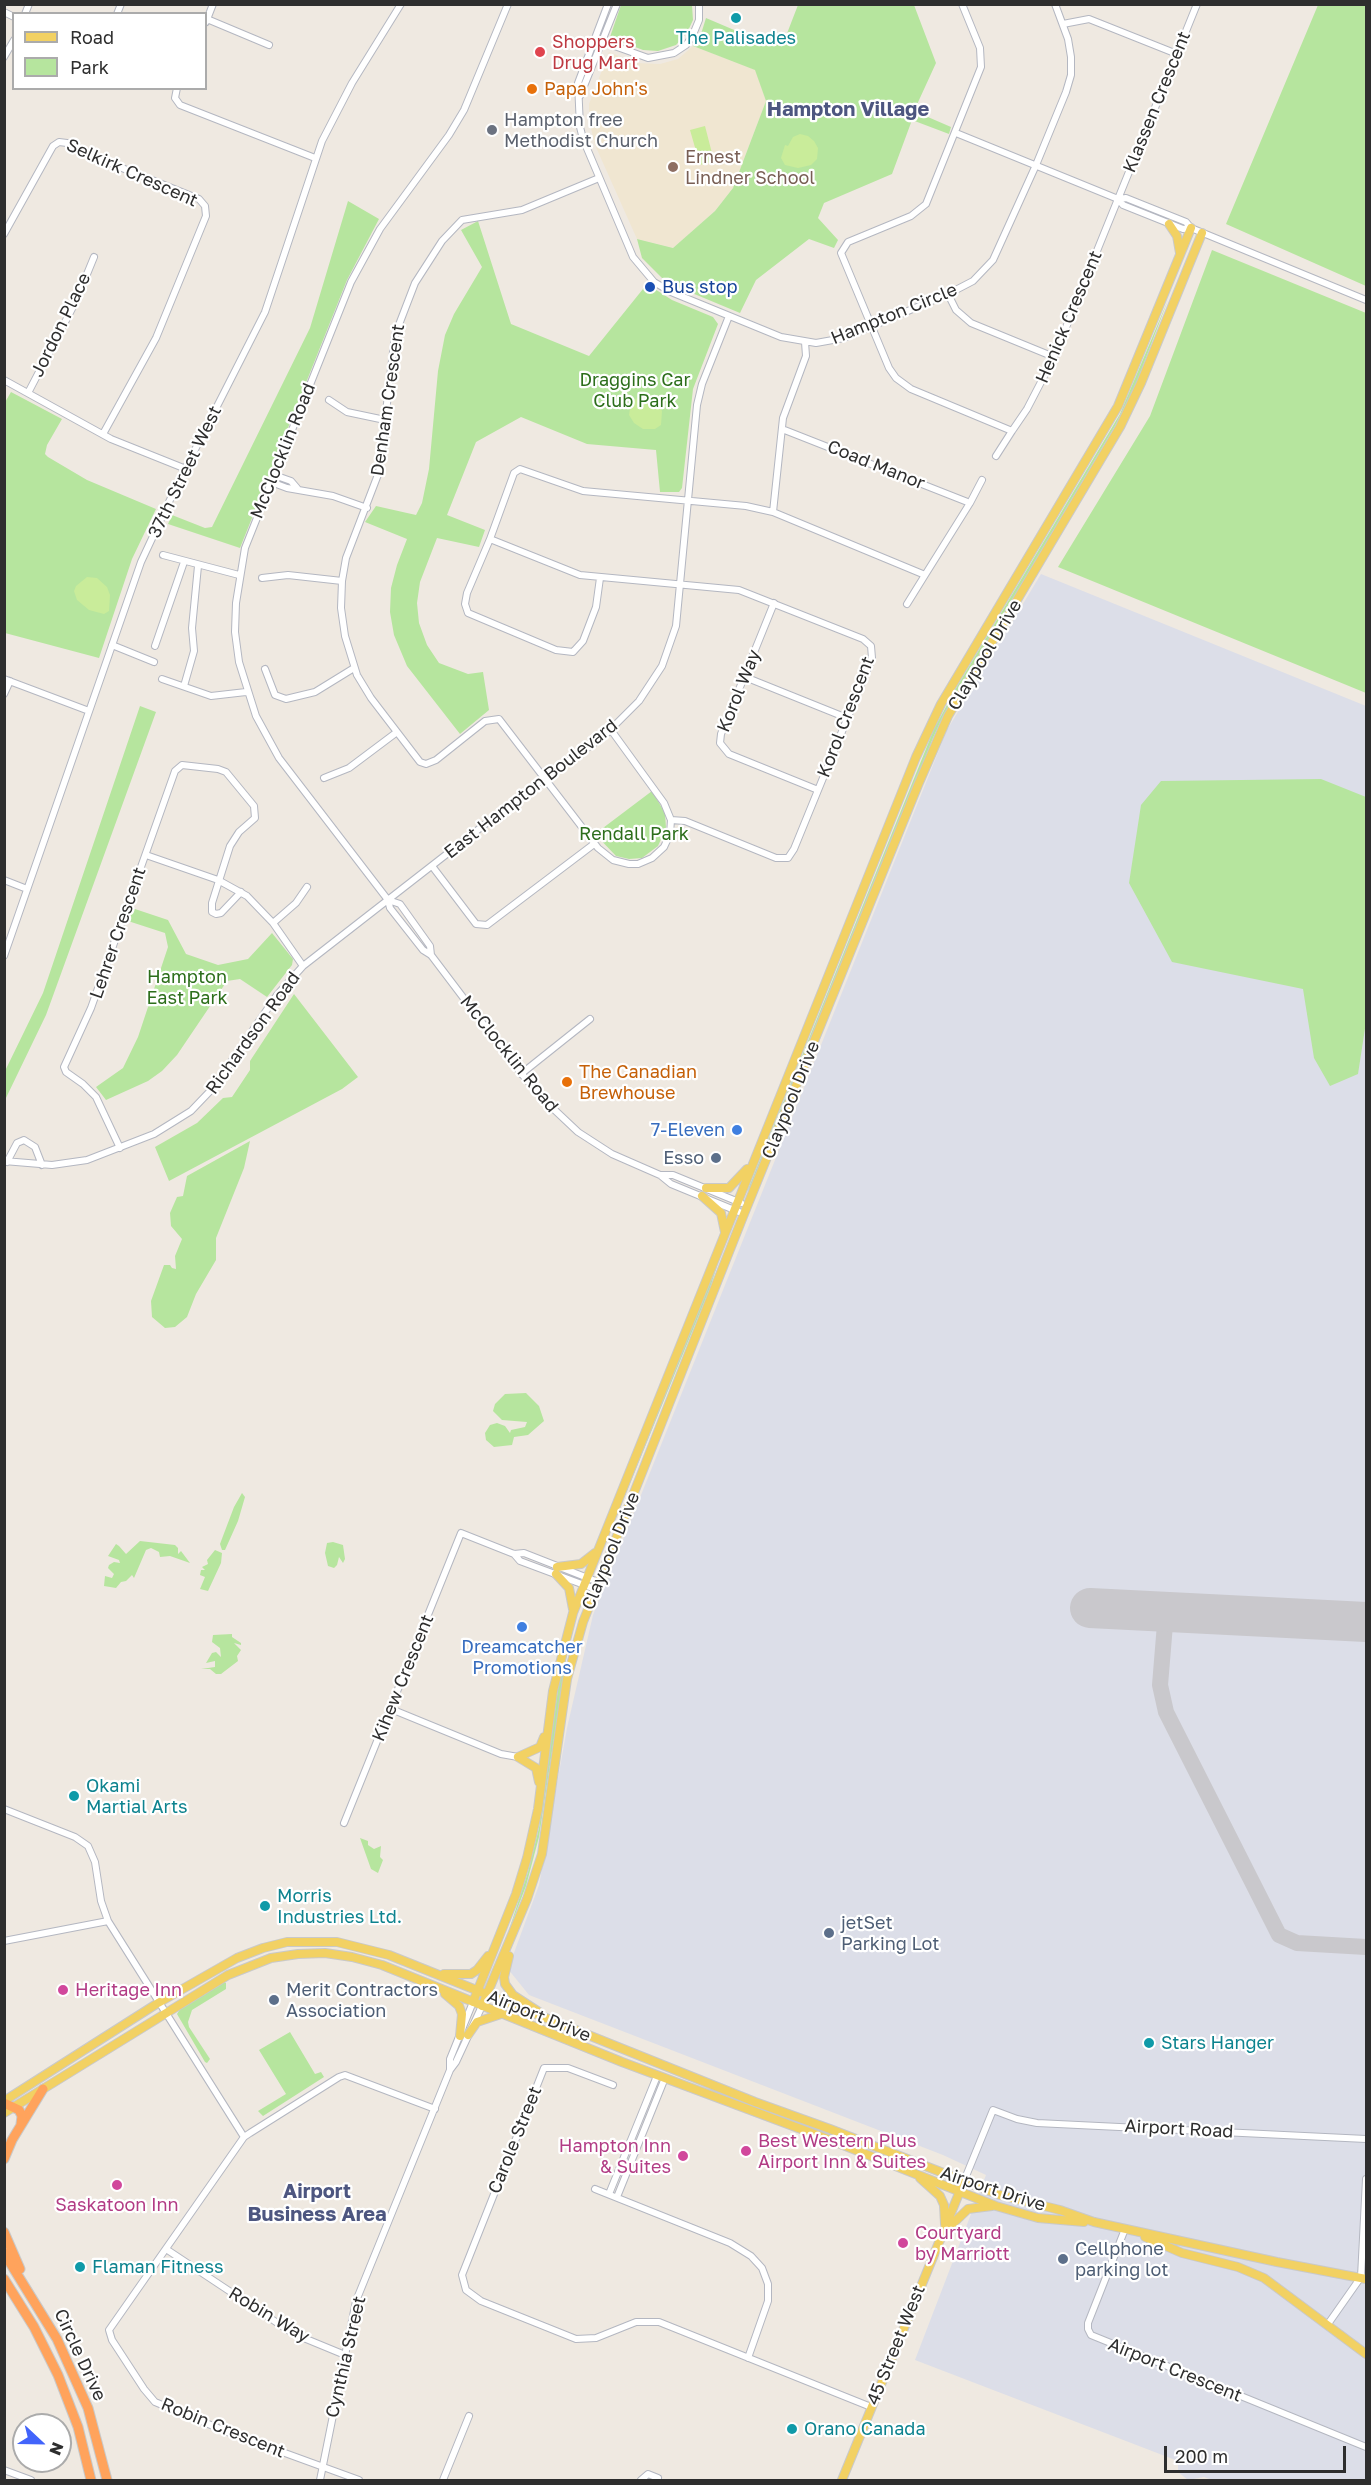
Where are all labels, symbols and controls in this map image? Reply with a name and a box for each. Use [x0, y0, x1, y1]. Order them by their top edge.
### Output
marker: The Palisades [729, 11, 743, 25]
legend [12, 12, 207, 90]
text: Road [70, 26, 114, 48]
place label: The Palisades [676, 27, 796, 49]
street label: Klassen Crescent [1119, 28, 1195, 176]
place label: Shoppers Drug Mart [552, 31, 638, 74]
marker: Shoppers Drug Mart [533, 45, 547, 59]
text: Park [70, 56, 109, 78]
place label: Papa John's [544, 78, 648, 100]
marker: Papa John's [525, 82, 539, 96]
district label: Hampton Village [767, 98, 929, 122]
place label: Hampton free Methodist Church [504, 109, 658, 152]
marker: Hampton free Methodist Church [485, 123, 499, 137]
street label: Selkirk Crescent [63, 134, 201, 212]
place label: Ernest Lindner School [685, 146, 815, 188]
marker: Ernest Lindner School [666, 160, 680, 174]
street label: Henick Crescent [1031, 247, 1107, 387]
street label: Jordon Place [27, 269, 95, 381]
place label: Bus stop [662, 276, 738, 298]
street label: Hampton Circle [828, 279, 960, 349]
marker: Bus stop [643, 280, 657, 294]
street label: Denham Crescent [367, 323, 409, 477]
park label: Draggins Car Club Park [579, 369, 691, 412]
street label: McClocklin Road [246, 380, 320, 522]
street label: 37th Street West [144, 402, 226, 542]
street label: Coad Manor [824, 436, 928, 494]
street label: Claypool Drive [943, 596, 1027, 714]
street label: Korol Way [713, 647, 765, 735]
street label: Korol Crescent [813, 653, 879, 781]
street label: East Hampton Boulevard [440, 715, 622, 863]
park label: Rendall Park [579, 823, 689, 845]
street label: Lehrer Crescent [85, 864, 151, 1002]
park label: Hampton East Park [146, 966, 228, 1008]
street label: Richardson Road [201, 968, 305, 1098]
street label: McClocklin Road [455, 991, 563, 1117]
street label: Claypool Drive [757, 1038, 825, 1162]
place label: The Canadian Brewhouse [579, 1061, 697, 1104]
marker: The Canadian Brewhouse [560, 1075, 574, 1089]
place label: 7-Eleven [651, 1119, 725, 1141]
marker: 7-Eleven [730, 1123, 744, 1137]
place label: Esso [663, 1147, 704, 1169]
marker: Esso [709, 1151, 723, 1165]
street label: Claypool Drive [577, 1489, 645, 1613]
street label: Kihew Crescent [368, 1611, 438, 1745]
marker: Dreamcatcher Promotions [515, 1620, 529, 1634]
place label: Dreamcatcher Promotions [461, 1636, 583, 1678]
place label: Okami Martial Arts [86, 1775, 188, 1818]
marker: Okami Martial Arts [67, 1789, 81, 1803]
place label: Morris Industries Ltd. [277, 1885, 402, 1928]
marker: Morris Industries Ltd. [258, 1899, 272, 1913]
place label: jetSet Parking Lot [841, 1912, 940, 1954]
marker: jetSet Parking Lot [822, 1926, 836, 1940]
place label: Heritage Inn [75, 1979, 182, 2001]
place label: Merit Contractors Association [286, 1979, 438, 2022]
marker: Heritage Inn [56, 1983, 70, 1997]
street label: Airport Drive [484, 1985, 594, 2047]
marker: Merit Contractors Association [267, 1993, 281, 2007]
place label: Stars Hanger [1161, 2032, 1274, 2054]
marker: Stars Hanger [1142, 2036, 1156, 2050]
street label: Carole Street [484, 2083, 546, 2197]
street label: Airport Road [1124, 2115, 1234, 2143]
place label: Best Western Plus Airport Inn & Suites [758, 2130, 926, 2172]
place label: Hampton Inn & Suites [559, 2135, 671, 2178]
marker: Best Western Plus Airport Inn & Suites [739, 2144, 753, 2158]
marker: Hampton Inn & Suites [676, 2149, 690, 2163]
street label: Airport Drive [938, 2162, 1048, 2216]
marker: Saskatoon Inn [110, 2178, 124, 2192]
district label: Airport Business Area [247, 2180, 387, 2227]
place label: Saskatoon Inn [55, 2194, 179, 2216]
place label: Courtyard by Marriott [915, 2222, 1010, 2264]
marker: Courtyard by Marriott [896, 2236, 910, 2250]
place label: Cellphone parking lot [1075, 2238, 1168, 2280]
marker: Cellphone parking lot [1056, 2252, 1070, 2266]
place label: Flaman Fitness [92, 2256, 224, 2278]
marker: Flaman Fitness [73, 2260, 87, 2274]
street label: Robin Way [225, 2282, 313, 2348]
street label: 45 Street West [862, 2282, 930, 2408]
street label: Cynthia Street [322, 2294, 370, 2420]
street label: Circle Drive [49, 2306, 111, 2404]
street label: Airport Crescent [1105, 2333, 1245, 2407]
street label: Robin Crescent [158, 2393, 288, 2463]
north arrow [12, 2413, 72, 2473]
place label: Orano Canada [804, 2418, 926, 2440]
marker: Orano Canada [785, 2422, 799, 2436]
scale bar [1167, 2434, 1348, 2472]
text: N [45, 2440, 68, 2458]
text: 200 m [1175, 2445, 1228, 2467]

